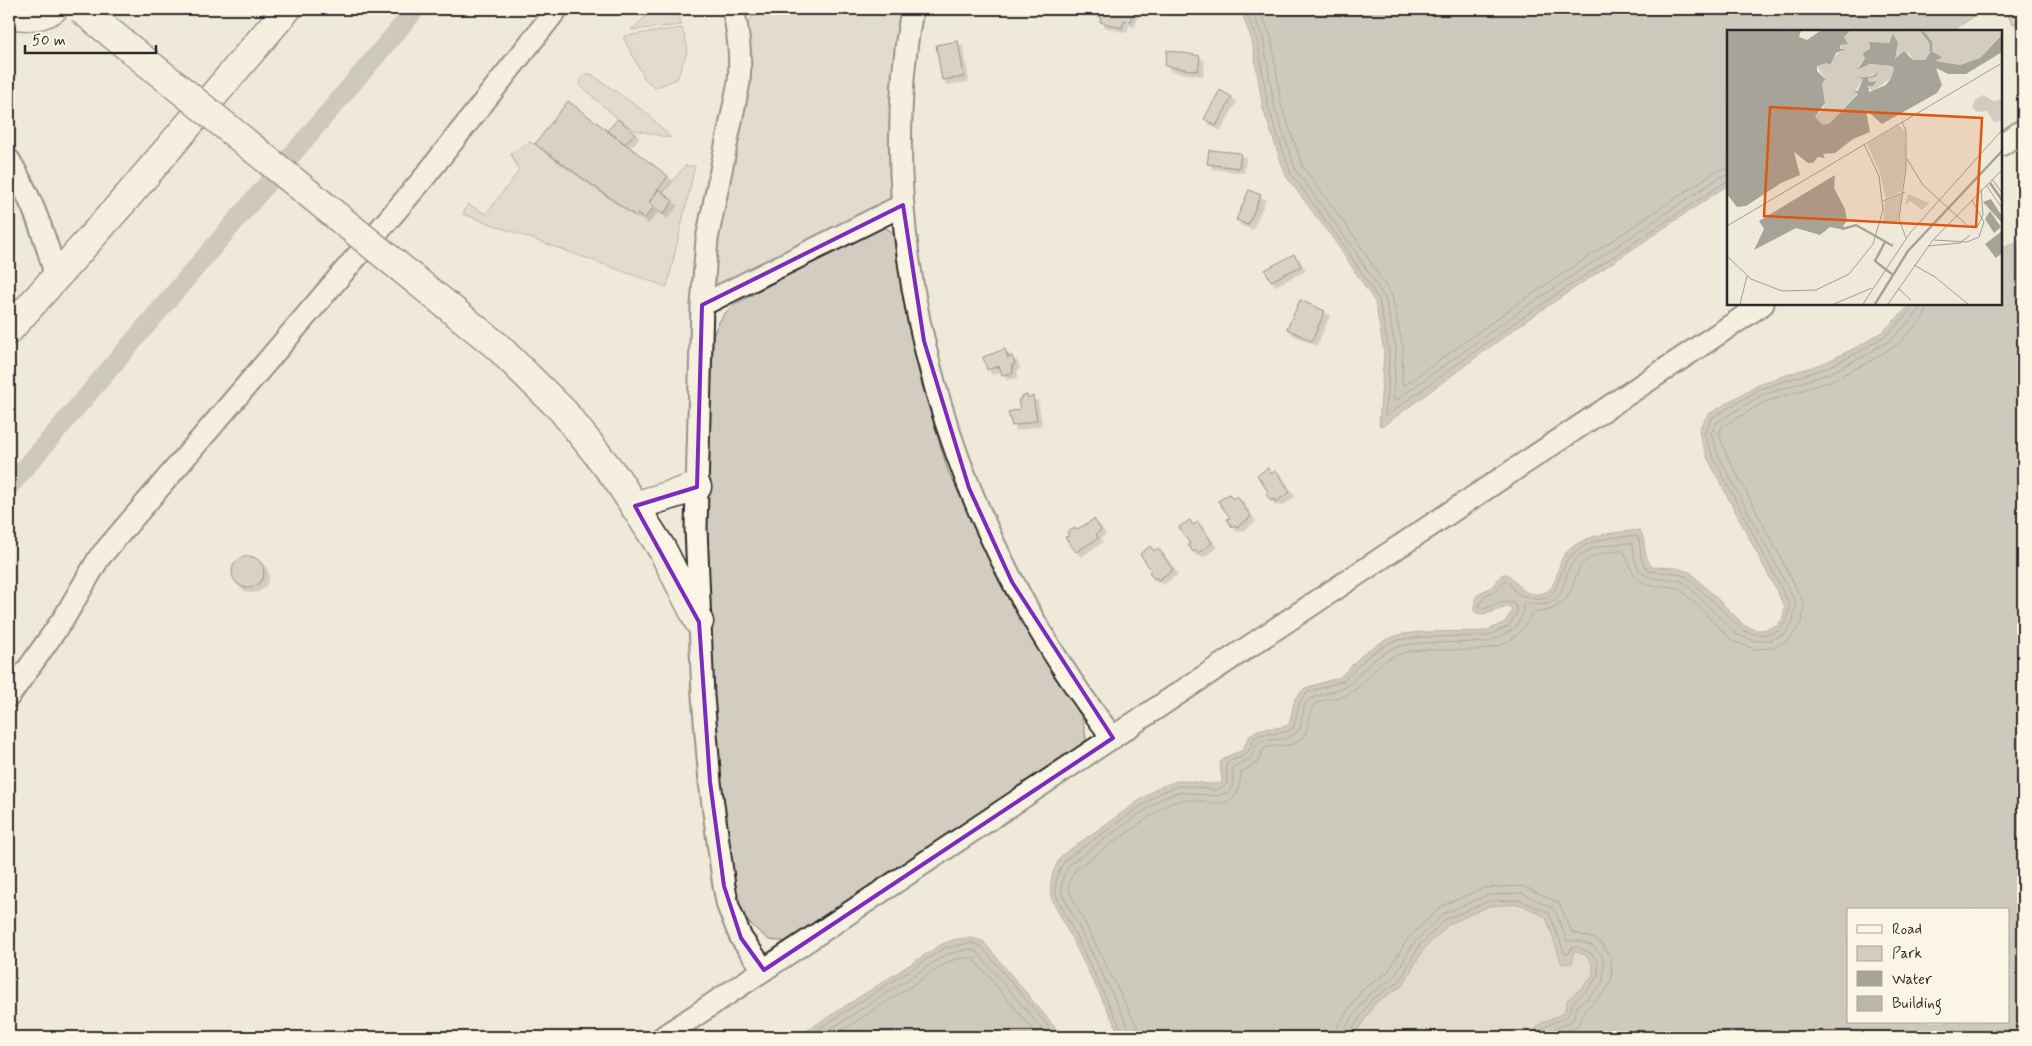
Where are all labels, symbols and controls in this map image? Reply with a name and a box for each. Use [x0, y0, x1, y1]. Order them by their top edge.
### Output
scale bar [25, 22, 156, 54]
inset map [1727, 30, 2002, 305]
text: 50 m [32, 31, 66, 51]
legend [1847, 908, 2010, 1024]
text: Road [1892, 920, 1922, 940]
text: Park [1892, 944, 1922, 964]
text: Water [1892, 970, 1932, 990]
text: Building [1892, 994, 1942, 1015]

